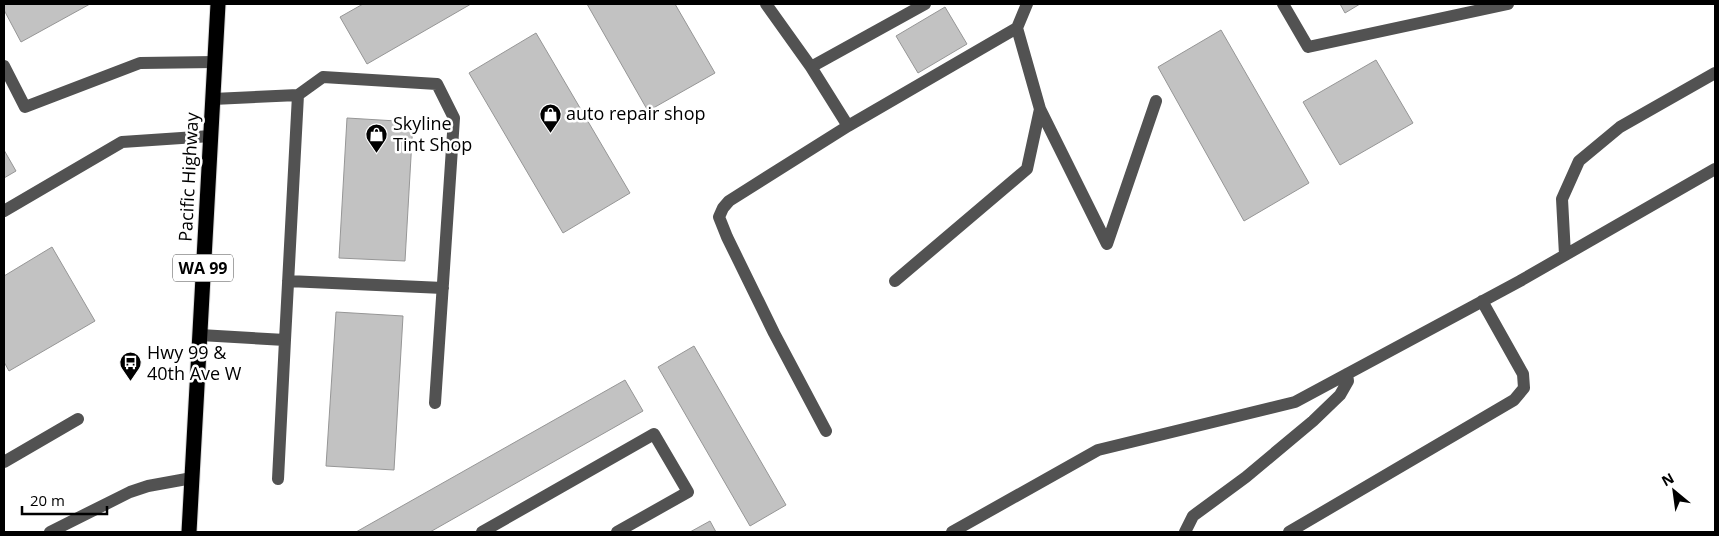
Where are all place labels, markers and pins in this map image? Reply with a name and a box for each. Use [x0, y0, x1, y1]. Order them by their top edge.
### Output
place label: auto repair shop [566, 101, 705, 125]
shop icon: auto repair shop [538, 102, 562, 133]
place label: Skyline Tint Shop [393, 111, 472, 156]
shop icon: Skyline Tint Shop [365, 122, 389, 153]
place label: Hwy 99 & 40th Ave W [147, 340, 242, 385]
bus stop icon: Hwy 99 & 40th Ave W [119, 351, 143, 382]

